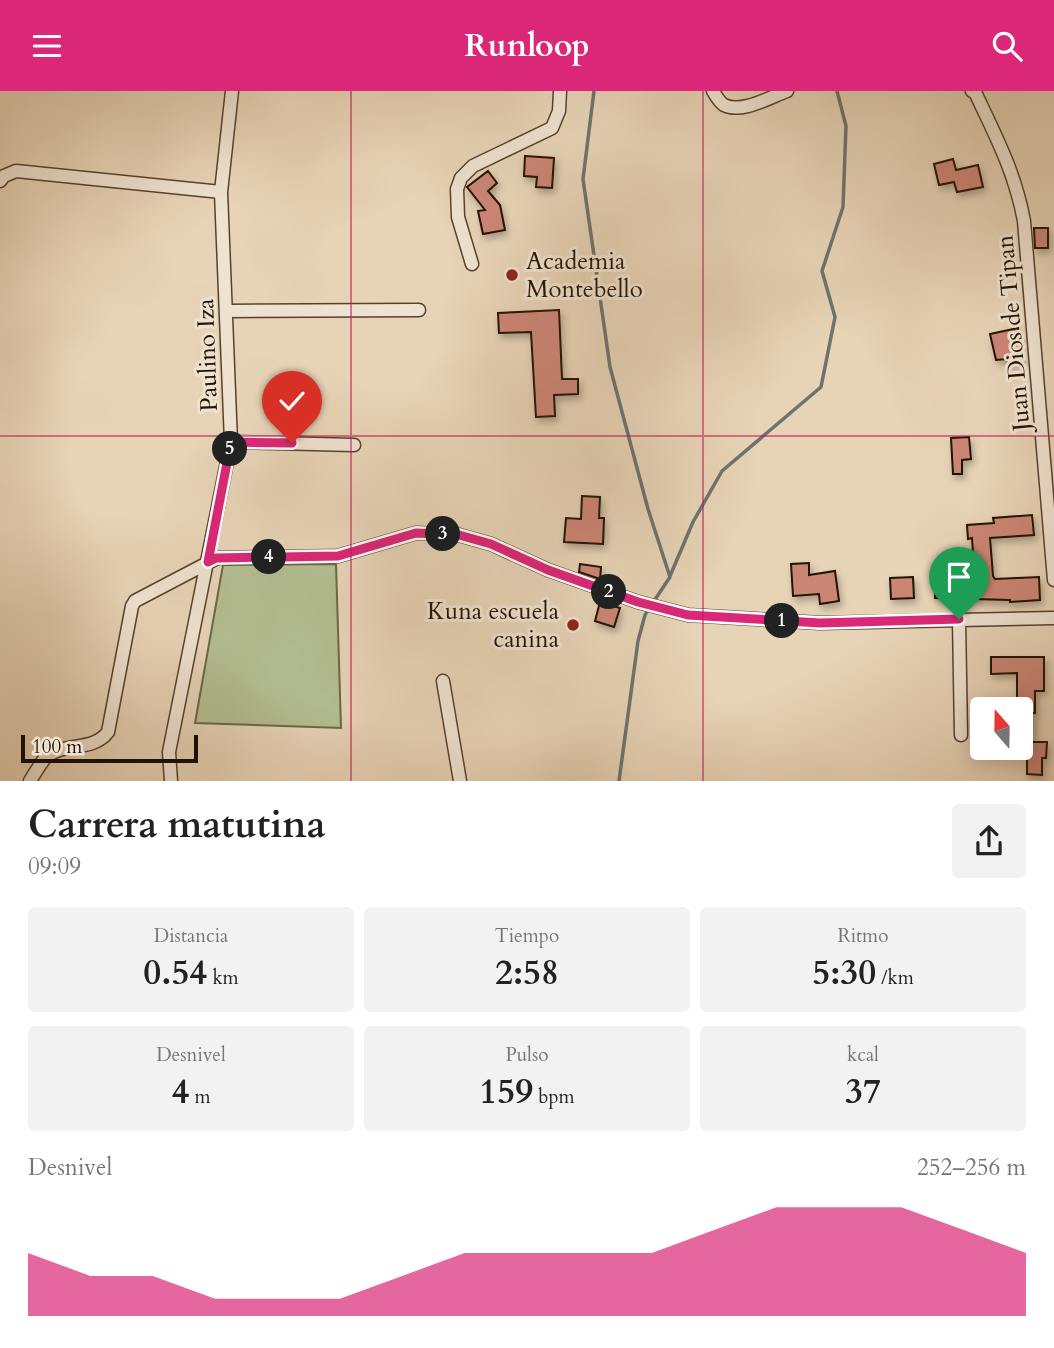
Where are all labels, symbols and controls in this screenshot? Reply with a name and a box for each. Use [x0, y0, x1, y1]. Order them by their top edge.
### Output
text: Runloop [464, 24, 590, 68]
icon: menu [28, 27, 66, 65]
icon: search [988, 27, 1026, 65]
street label: Juan Dios de Tipan [988, 233, 1039, 435]
place label: Academia Montebello [526, 245, 643, 306]
marker: Academia Montebello [504, 267, 520, 283]
street label: Paulino Iza [189, 297, 226, 412]
pin [262, 371, 322, 443]
icon: check [273, 382, 311, 420]
pin: 5 [212, 431, 247, 467]
text: 5 [225, 435, 234, 461]
pin: 3 [426, 517, 460, 551]
text: 3 [438, 520, 447, 546]
pin: 4 [252, 539, 286, 575]
text: 4 [264, 543, 273, 569]
pin [929, 547, 989, 619]
icon: arrive [940, 558, 978, 596]
pin: 2 [592, 575, 626, 609]
text: 2 [604, 578, 613, 604]
place label: Kuna escuela canina [427, 595, 560, 656]
pin: 1 [764, 603, 800, 639]
text: 1 [777, 607, 786, 633]
marker: Kuna escuela canina [565, 617, 581, 633]
north arrow [970, 697, 1032, 759]
map controls [970, 697, 1033, 760]
scale bar [21, 732, 198, 764]
text: 100 m [32, 734, 82, 760]
text: Carrera matutina [28, 799, 326, 851]
button: share [952, 804, 1026, 878]
text: 09:09 [28, 851, 81, 882]
text: Distancia [154, 923, 228, 949]
text: Tiempo [495, 923, 559, 949]
text: Ritmo [838, 923, 888, 949]
text: 0.54 [143, 949, 207, 997]
text: 2:58 [495, 949, 559, 997]
text: 5:30 [812, 949, 876, 997]
text: km [207, 965, 239, 991]
text: /km [876, 965, 914, 991]
text: Desnivel [156, 1042, 226, 1068]
text: Pulso [505, 1042, 549, 1068]
text: kcal [847, 1042, 879, 1068]
text: 4 [171, 1068, 189, 1116]
text: 159 [479, 1068, 533, 1116]
text: 37 [845, 1068, 881, 1116]
text: m [189, 1084, 211, 1110]
text: bpm [533, 1084, 575, 1110]
text: Desnivel [28, 1152, 112, 1183]
text: 252–256 m [917, 1152, 1026, 1183]

